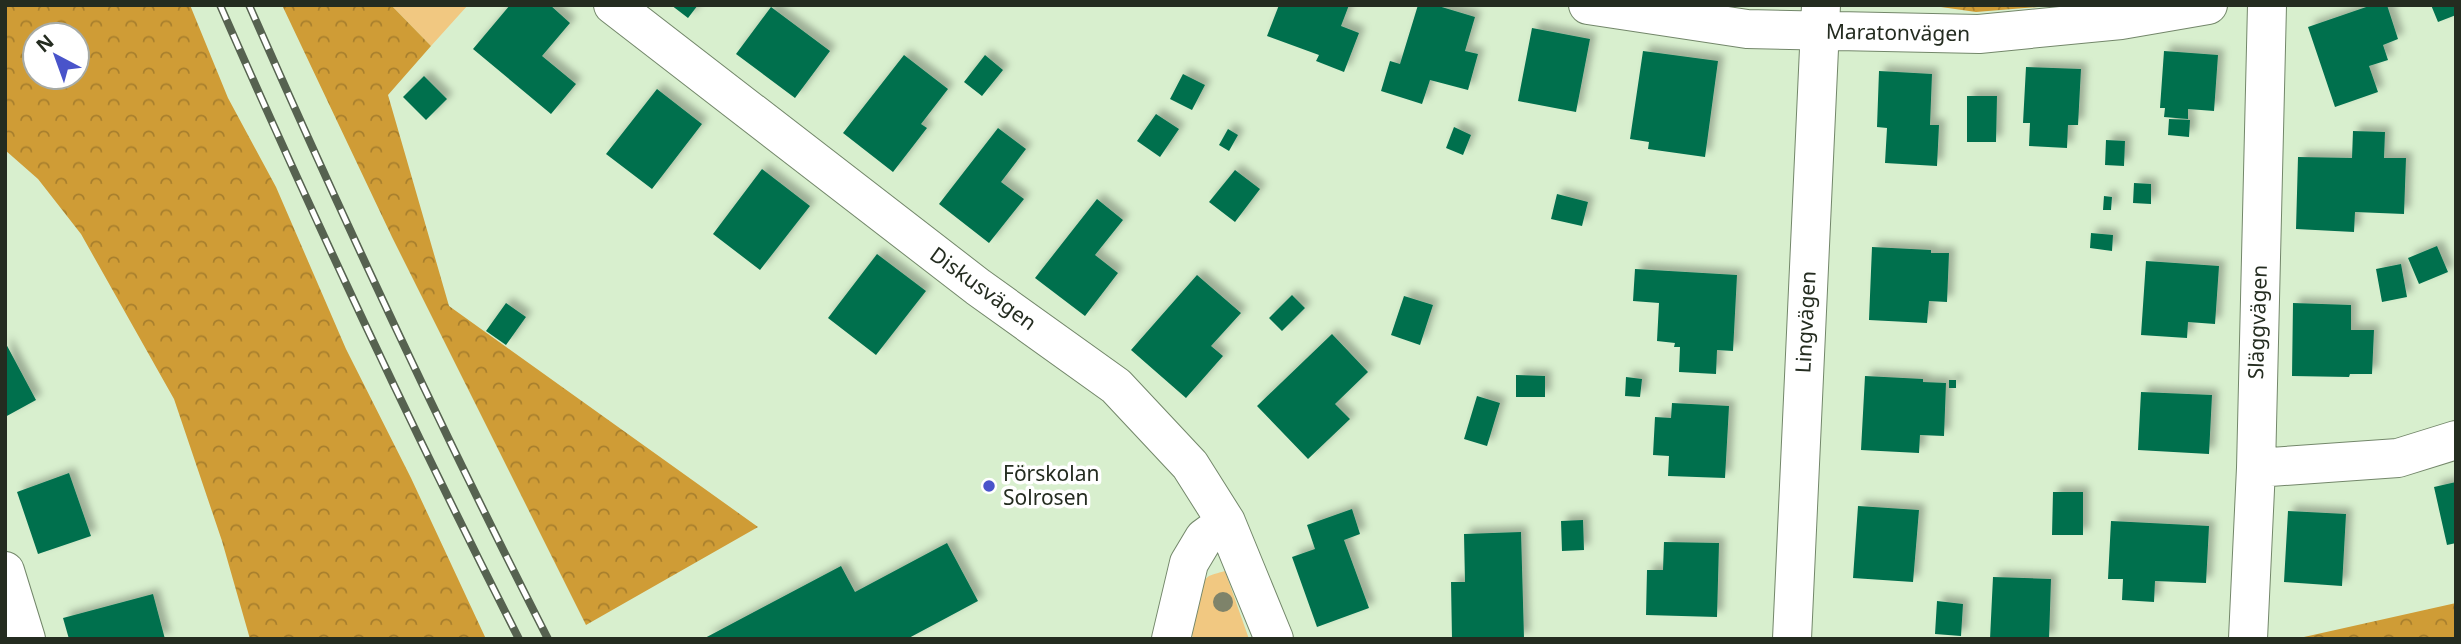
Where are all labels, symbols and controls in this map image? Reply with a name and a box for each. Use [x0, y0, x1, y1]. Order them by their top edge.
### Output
street label: Maratonvägen [1826, 17, 1970, 47]
north arrow [21, 21, 91, 91]
text: N [30, 28, 59, 58]
street label: Diskusvägen [925, 240, 1042, 336]
street label: Släggvägen [2241, 264, 2273, 380]
street label: Lingvägen [1788, 270, 1822, 374]
place label: Förskolan Solrosen [1003, 459, 1099, 511]
marker: Förskolan Solrosen [981, 478, 997, 494]

